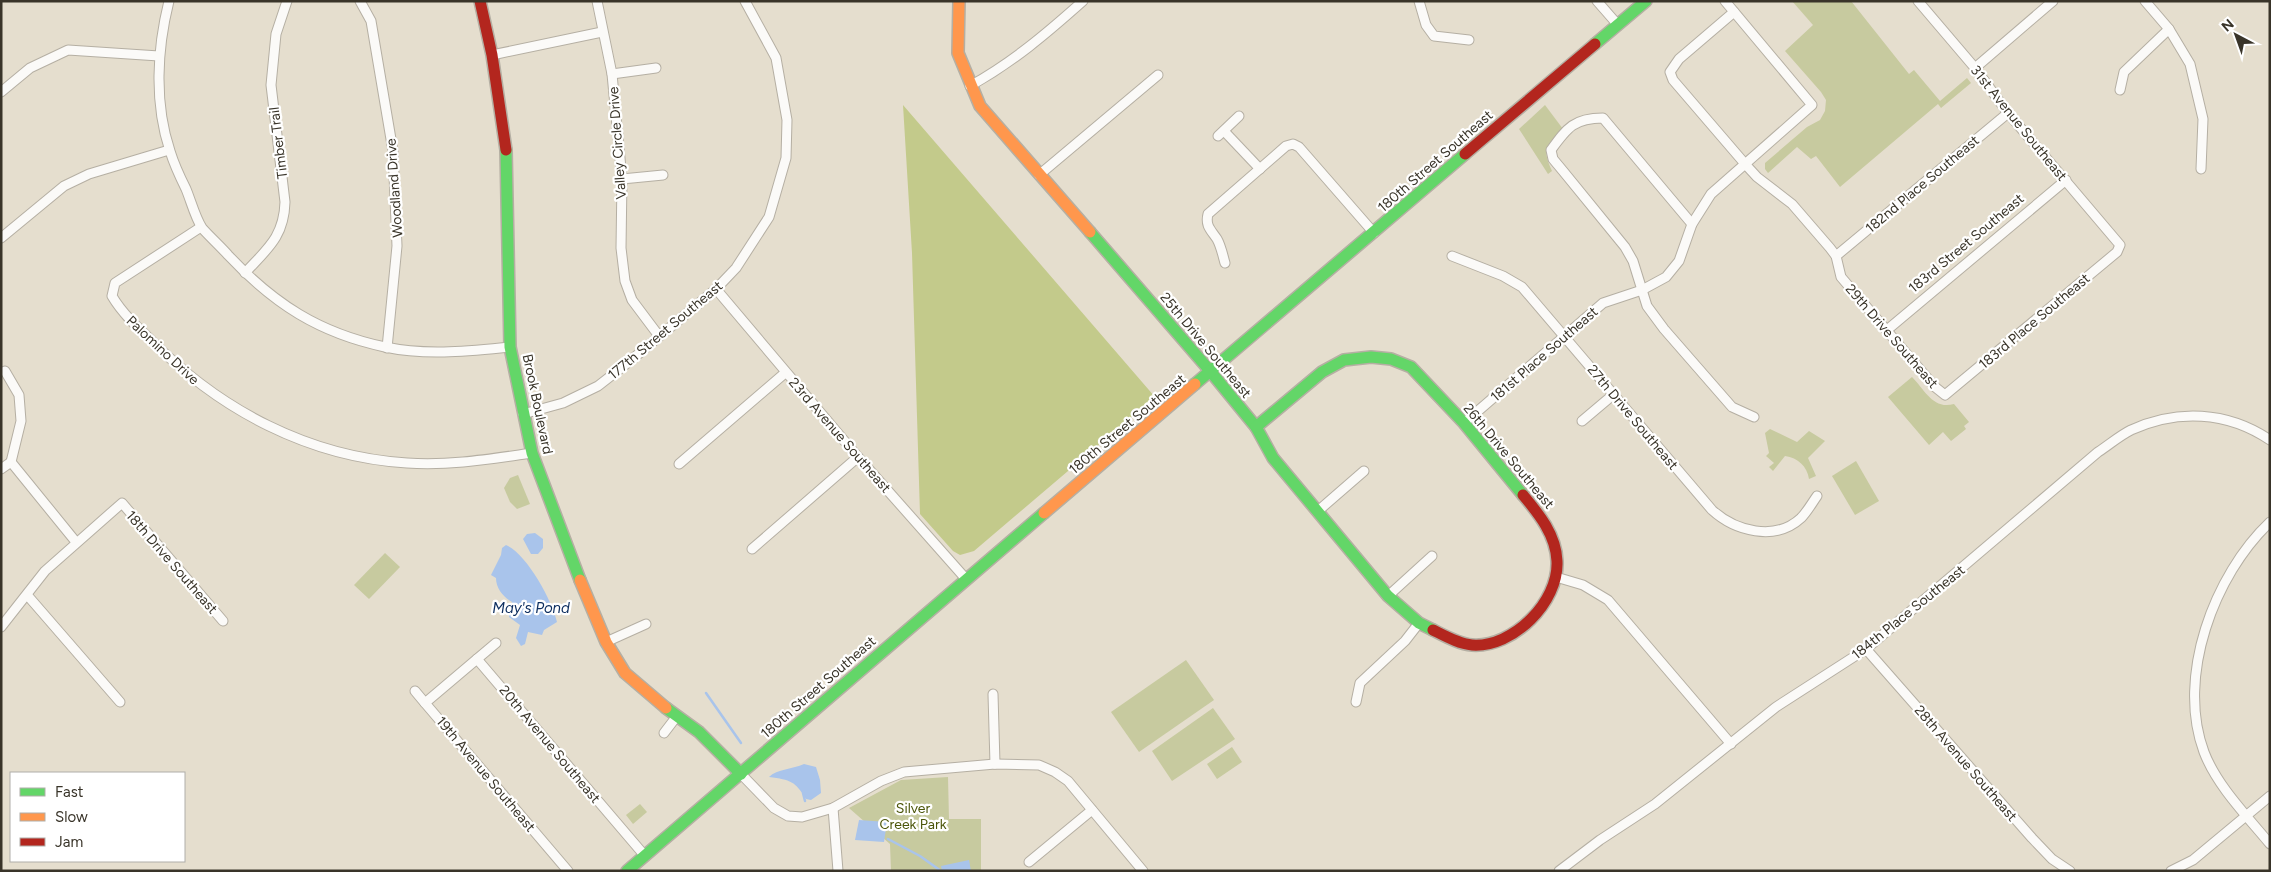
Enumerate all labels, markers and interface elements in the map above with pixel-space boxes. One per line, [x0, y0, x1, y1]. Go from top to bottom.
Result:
north arrow [2211, 10, 2261, 60]
text: N [2218, 16, 2237, 36]
street label: 31st Avenue Southeast [1967, 62, 2070, 185]
street label: Valley Circle Drive [605, 86, 630, 200]
street label: Timber Trail [266, 106, 291, 180]
street label: 180th Street Southeast [1374, 107, 1496, 216]
street label: 182nd Place Southeast [1862, 132, 1983, 237]
street label: Woodland Drive [383, 137, 406, 238]
street label: 183rd Street Southeast [1905, 190, 2027, 297]
street label: 183rd Place Southeast [1975, 270, 2093, 373]
street label: 177th Street Southeast [605, 278, 726, 383]
street label: 29th Drive Southeast [1842, 281, 1941, 392]
street label: 25th Drive Southeast [1157, 289, 1255, 402]
street label: 181st Place Southeast [1487, 303, 1601, 406]
street label: Palomino Drive [123, 312, 203, 389]
street label: Brook Boulevard [519, 352, 556, 456]
street label: 27th Drive Southeast [1584, 361, 1682, 473]
street label: 180th Street Southeast [1066, 371, 1189, 478]
street label: 23rd Avenue Southeast [785, 374, 894, 496]
street label: 26th Drive Southeast [1460, 400, 1558, 512]
street label: 18th Drive Southeast [122, 507, 221, 617]
street label: 184th Place Southeast [1848, 561, 1968, 663]
water label: May's Pond [492, 599, 570, 617]
street label: 180th Street Southeast [757, 633, 879, 742]
street label: 20th Avenue Southeast [495, 682, 604, 807]
street label: 28th Avenue Southeast [1911, 702, 2021, 825]
street label: 19th Avenue Southeast [432, 713, 539, 835]
legend [10, 772, 185, 862]
text: Fast [55, 783, 84, 801]
park label: Silver Creek Park [880, 800, 947, 833]
text: Slow [55, 808, 88, 826]
text: Jam [55, 833, 83, 851]

